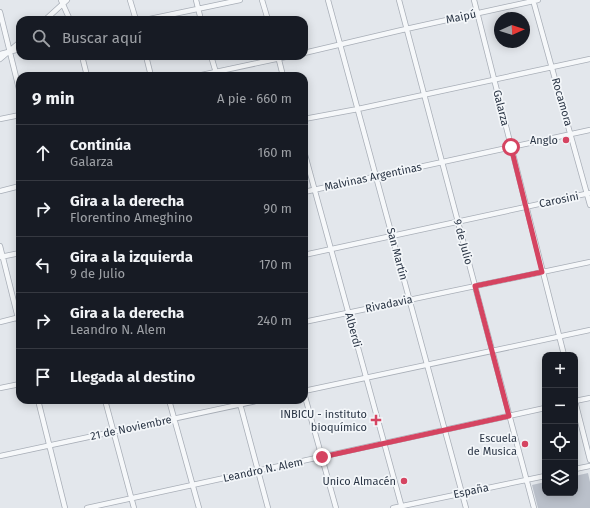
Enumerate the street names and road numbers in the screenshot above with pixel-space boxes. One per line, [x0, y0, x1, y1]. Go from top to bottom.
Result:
street label: Maipú [445, 7, 477, 27]
street label: Rocamora [549, 76, 575, 128]
street label: Galarza [490, 89, 512, 127]
street label: Malvinas Argentinas [323, 160, 423, 194]
street label: Carosini [538, 189, 580, 211]
street label: 9 de Julio [451, 218, 475, 266]
street label: San Martín [384, 226, 410, 282]
street label: Rivadavia [364, 293, 414, 315]
street label: Alberdi [342, 311, 364, 349]
street label: 21 de Noviembre [89, 413, 173, 443]
street label: Leandro N. Alem [222, 455, 304, 485]
street label: España [452, 481, 490, 501]

